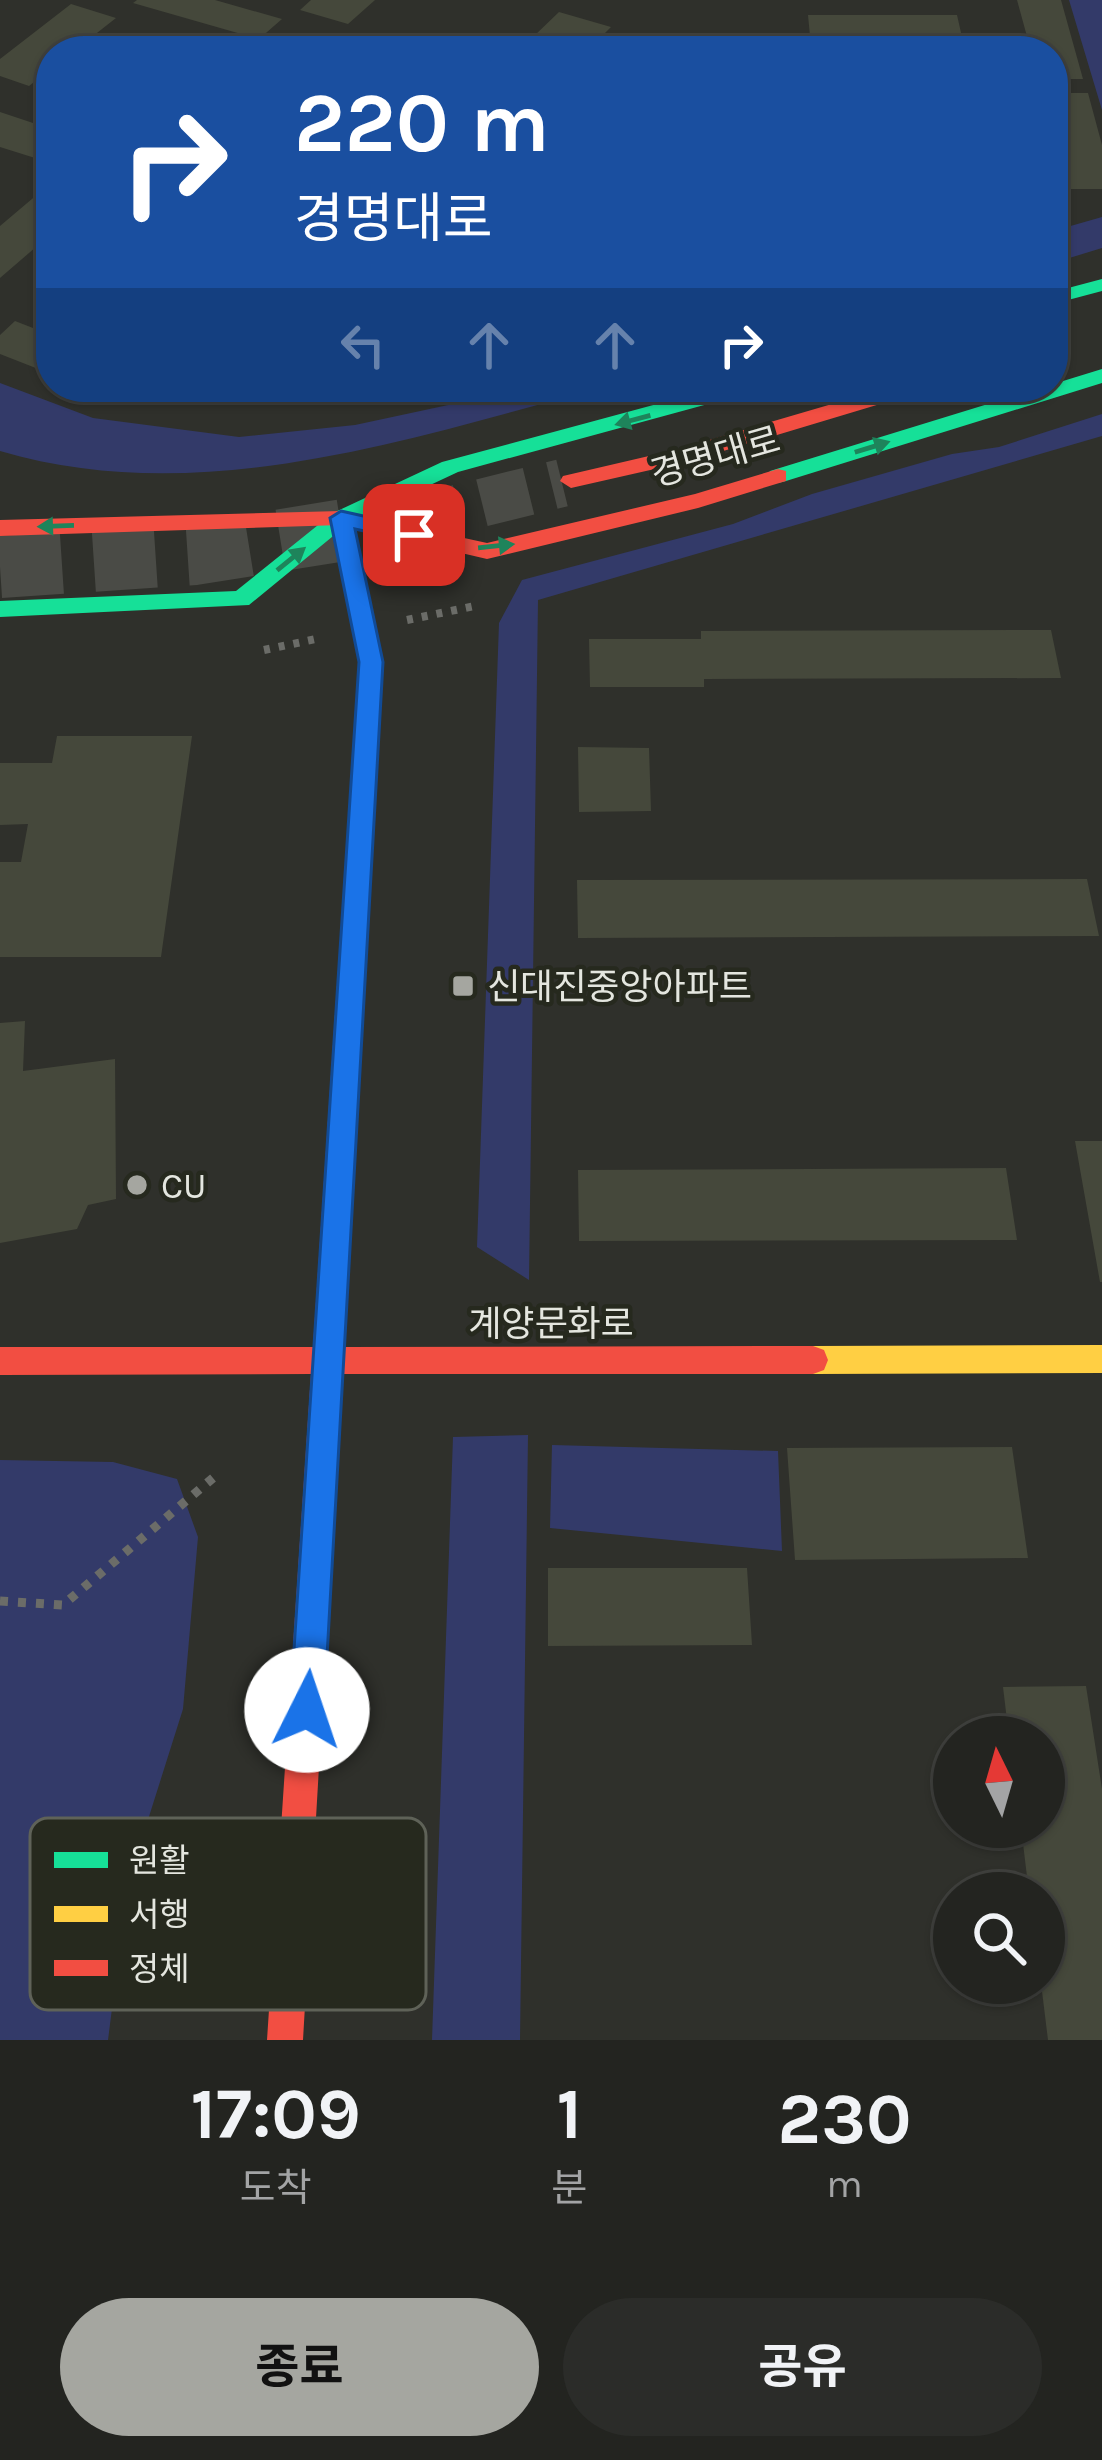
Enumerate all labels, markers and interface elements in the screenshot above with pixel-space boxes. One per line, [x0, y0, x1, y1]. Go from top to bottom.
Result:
text: 220 m [294, 74, 550, 172]
icon: right [96, 84, 252, 240]
text: 경명대로 [294, 187, 493, 251]
icon: left [330, 312, 396, 378]
icon: ahead [456, 312, 522, 378]
icon: ahead [582, 312, 648, 378]
icon: right [708, 312, 774, 378]
one-way arrow [614, 411, 651, 430]
street label: 경명대로 [646, 419, 785, 495]
one-way arrow [854, 437, 891, 455]
pin [363, 484, 465, 586]
icon: arrive [381, 502, 447, 568]
one-way arrow [36, 517, 74, 536]
one-way arrow [478, 537, 516, 556]
one-way arrow [275, 547, 306, 572]
place label: 신대진중앙아파트 [487, 966, 752, 1008]
marker: 신대진중앙아파트 [450, 973, 476, 999]
place label: CU [161, 1165, 207, 1207]
marker: CU [124, 1172, 150, 1198]
street label: 계양문화로 [468, 1303, 634, 1345]
position arrow [244, 1647, 370, 1773]
north arrow [933, 1716, 1065, 1848]
map controls [933, 1716, 1065, 2004]
legend [30, 1818, 426, 2010]
text: 원활 [129, 1842, 190, 1880]
button: search [933, 1872, 1065, 2004]
text: 서행 [129, 1896, 190, 1934]
text: 정체 [129, 1950, 190, 1988]
text: 17:09 [190, 2072, 361, 2156]
text: 1 [556, 2072, 582, 2156]
text: 230 [778, 2077, 912, 2161]
text: m [826, 2161, 863, 2207]
text: 도착 [240, 2165, 312, 2211]
text: 분 [551, 2165, 587, 2211]
button: 종료 [60, 2298, 539, 2436]
button: 공유 [563, 2298, 1042, 2436]

